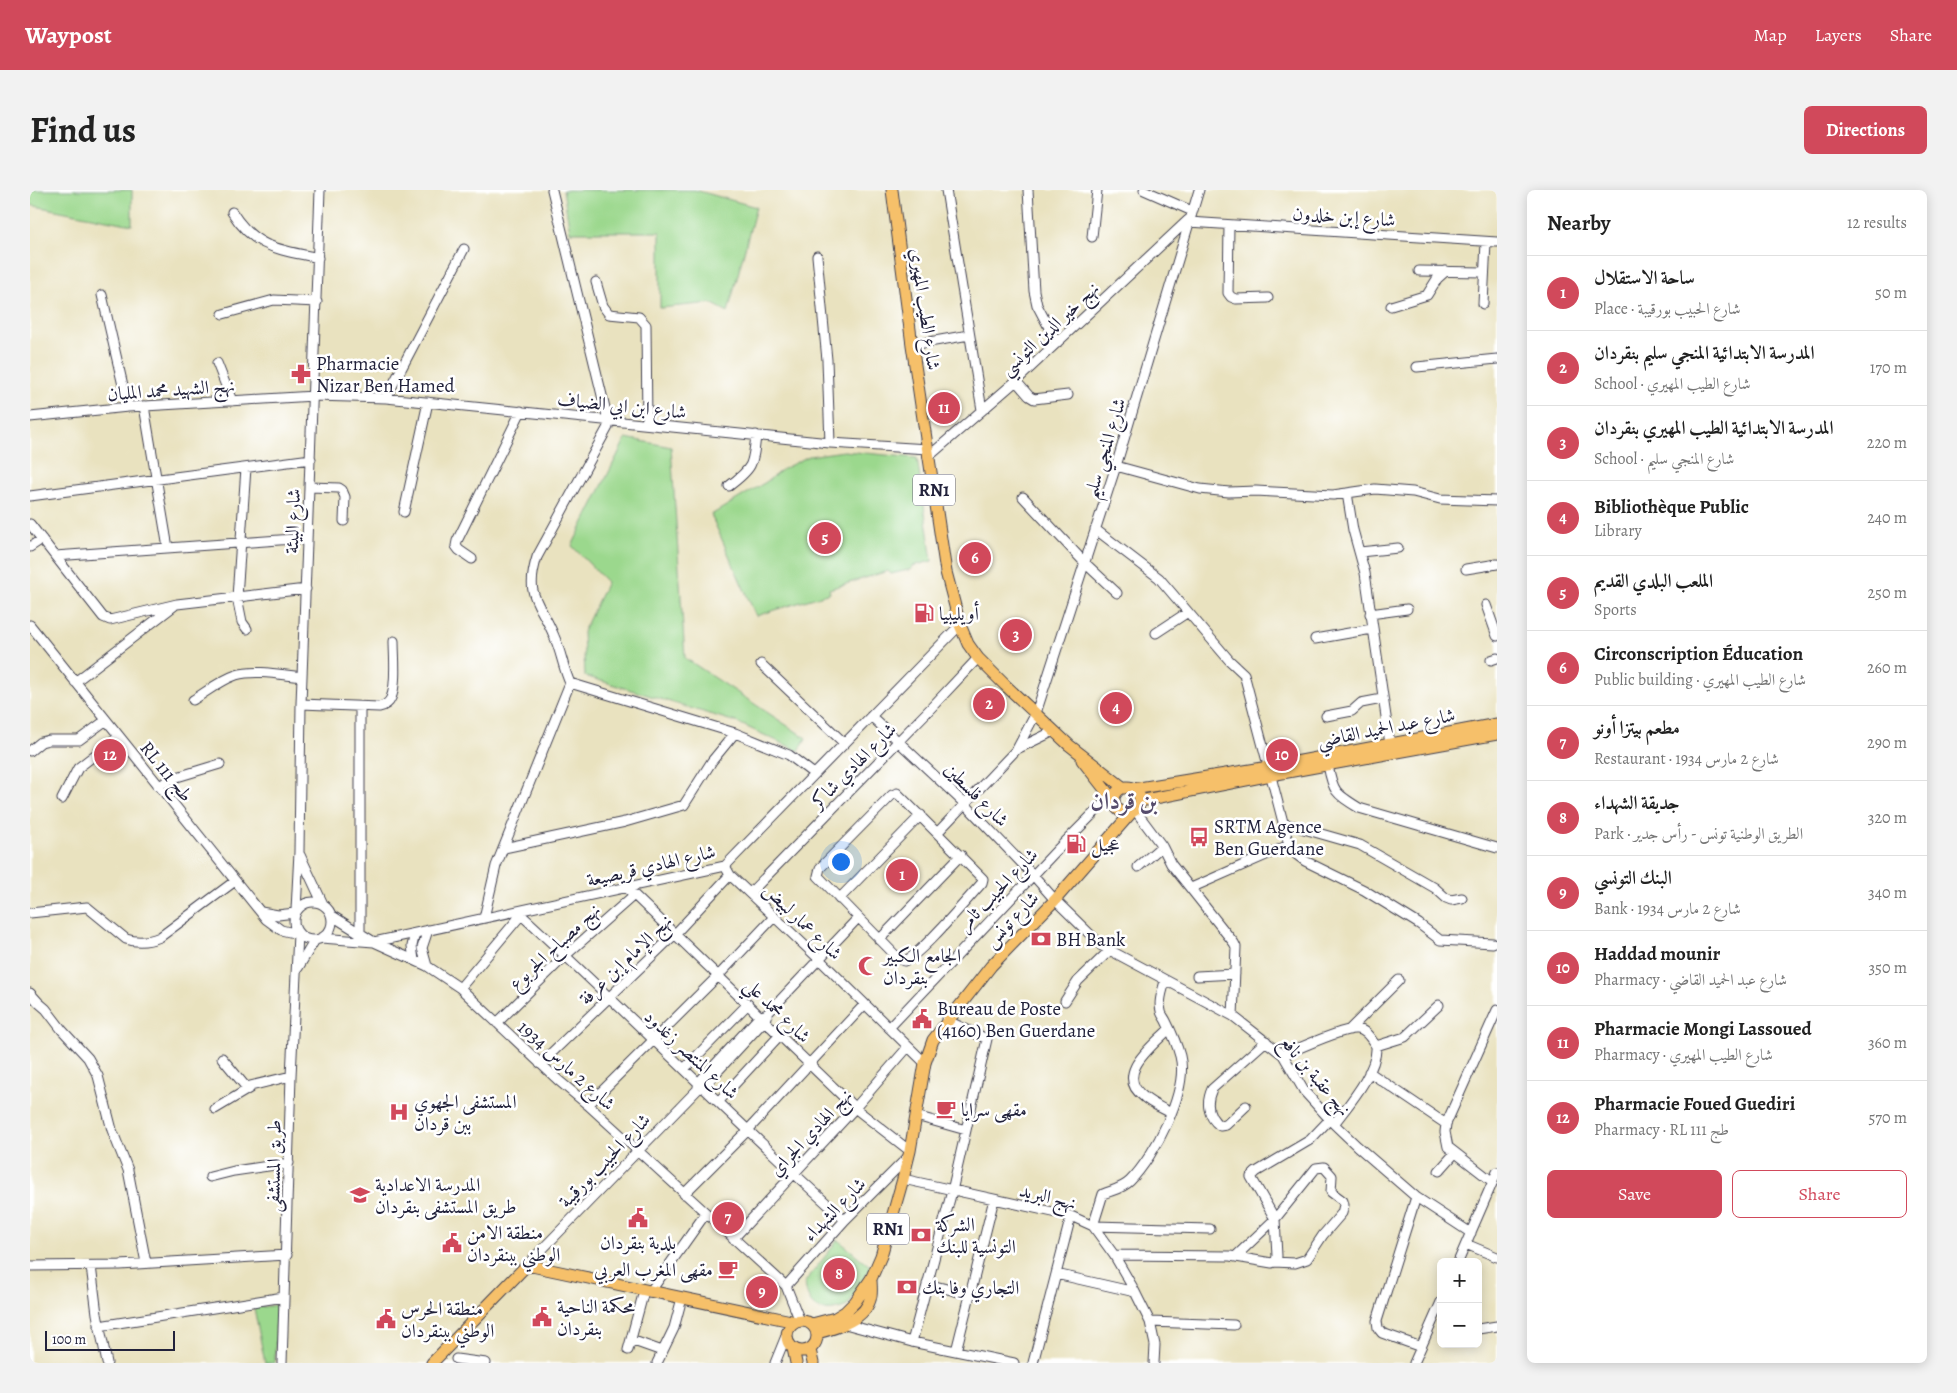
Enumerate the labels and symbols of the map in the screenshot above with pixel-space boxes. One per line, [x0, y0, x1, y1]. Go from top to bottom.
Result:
street label: شارع إبن خلدون [1291, 200, 1396, 236]
street label: شارع الطيب المهيري [902, 246, 946, 372]
street label: نهج خير الدين التونسي [994, 276, 1108, 385]
place label: Pharmacie Nizar Ben Hamed [316, 351, 455, 399]
pharmacy icon: Pharmacie Nizar Ben Hamed [290, 363, 312, 385]
street label: نهج الشهيد محمد المليان [106, 373, 236, 411]
street label: شارع ابن ابي الضياف [556, 386, 688, 428]
pin: 11 [928, 389, 960, 427]
street label: شارع المنجي سليم [1077, 395, 1138, 504]
road number: RN1 [913, 474, 955, 506]
street label: شارع البيئة [279, 488, 309, 554]
pin: 5 [809, 519, 841, 557]
pin: 6 [959, 539, 991, 577]
place label: أويليبيا [939, 601, 980, 627]
fuel station icon: أويليبيا [913, 602, 935, 624]
pin: 3 [1000, 616, 1032, 654]
pin: 2 [973, 685, 1005, 723]
pin: 4 [1100, 689, 1132, 727]
street label: شارع عبد الحميد القاضي [1315, 702, 1458, 758]
street label: شارع الهادي شاكر [803, 717, 904, 817]
pin: 12 [94, 736, 126, 774]
street label: RL طج 111 [131, 736, 199, 810]
pin: 10 [1266, 736, 1298, 774]
street label: شارع فلسطين [937, 757, 1014, 834]
district label: بن قردان [1090, 785, 1158, 817]
place label: SRTM Agence Ben Guerdane [1214, 814, 1324, 862]
bus stop icon: SRTM Agence Ben Guerdane [1188, 826, 1210, 848]
place label: عجيل [1091, 832, 1120, 858]
fuel station icon: عجيل [1065, 833, 1087, 855]
street label: شارع الهادي قريصيعة [584, 839, 719, 895]
street label: شارع الحبيب ثامر [951, 842, 1045, 938]
your location [828, 849, 854, 875]
pin: 1 [886, 856, 918, 894]
street label: شارع عمار لبيض [756, 877, 848, 968]
street label: شارع تونس [978, 886, 1047, 955]
street label: نهج مصباح الجربوع [503, 897, 609, 999]
street label: نهج الإمام إبن عرفة [573, 908, 681, 1014]
place label: BH Bank [1056, 927, 1126, 953]
bank icon: BH Bank [1030, 928, 1052, 950]
place label: الجامع الكبير بنقردان [881, 943, 961, 991]
mosque icon: الجامع الكبير بنقردان [857, 955, 879, 977]
street label: شارع محمد علي [735, 972, 816, 1053]
place label: Bureau de Poste (4160) Ben Guerdane [937, 996, 1095, 1044]
street label: شارع المنتصر زغدود [637, 1004, 744, 1107]
public building icon: Bureau de Poste (4160) Ben Guerdane [911, 1008, 933, 1030]
street label: شارع 2 مارس 1934 [511, 1015, 621, 1118]
street label: نهج عقبة بن نافع [1270, 1029, 1357, 1124]
street label: نهج الهادي الجراي [763, 1083, 861, 1185]
place label: المستشفى الجهوي ببن قردان [414, 1089, 517, 1137]
place label: مقهى سرايا [961, 1097, 1027, 1123]
cafe icon: مقهى سرايا [935, 1098, 957, 1120]
hospital icon: المستشفى الجهوي ببن قردان [388, 1101, 410, 1123]
street label: شارع الحبيب بورقيبة [553, 1108, 658, 1215]
street label: طريق المستشفى [260, 1119, 288, 1213]
place label: المدرسة الاعدادية طريق المستشفى بنقردان [375, 1172, 517, 1220]
street label: شارع الشهداء [797, 1172, 873, 1249]
street label: نهج البريد [1016, 1177, 1079, 1220]
school or university icon: المدرسة الاعدادية طريق المستشفى بنقردان [349, 1184, 371, 1206]
pin: 7 [712, 1199, 744, 1237]
public building icon: بلدية بنقردان [627, 1207, 649, 1229]
place label: الشركة التونسية للبنك [935, 1212, 1016, 1260]
road number: RN1 [867, 1214, 909, 1244]
place label: منطقة الامن الوطني ببنقردان [467, 1220, 560, 1273]
bank icon: الشركة التونسية للبنك [910, 1224, 932, 1246]
place label: بلدية بنقردان [600, 1230, 676, 1256]
public building icon: منطقة الامن الوطني ببنقردان [441, 1232, 463, 1254]
pin: 8 [823, 1255, 855, 1293]
place label: مقهى المغرب العربي [594, 1257, 713, 1285]
cafe icon: مقهى المغرب العربي [717, 1258, 739, 1280]
pin: 9 [746, 1273, 778, 1311]
place label: التجاري وفا بنك [922, 1275, 1019, 1303]
bank icon: التجاري وفا بنك [896, 1276, 918, 1298]
place label: محكمة الناحية بنقردان [557, 1294, 636, 1342]
place label: منطقة الحرس الوطني ببنقردان [401, 1296, 494, 1349]
public building icon: محكمة الناحية بنقردان [531, 1306, 553, 1328]
public building icon: منطقة الحرس الوطني ببنقردان [375, 1308, 397, 1330]
scale bar [45, 1328, 175, 1351]

